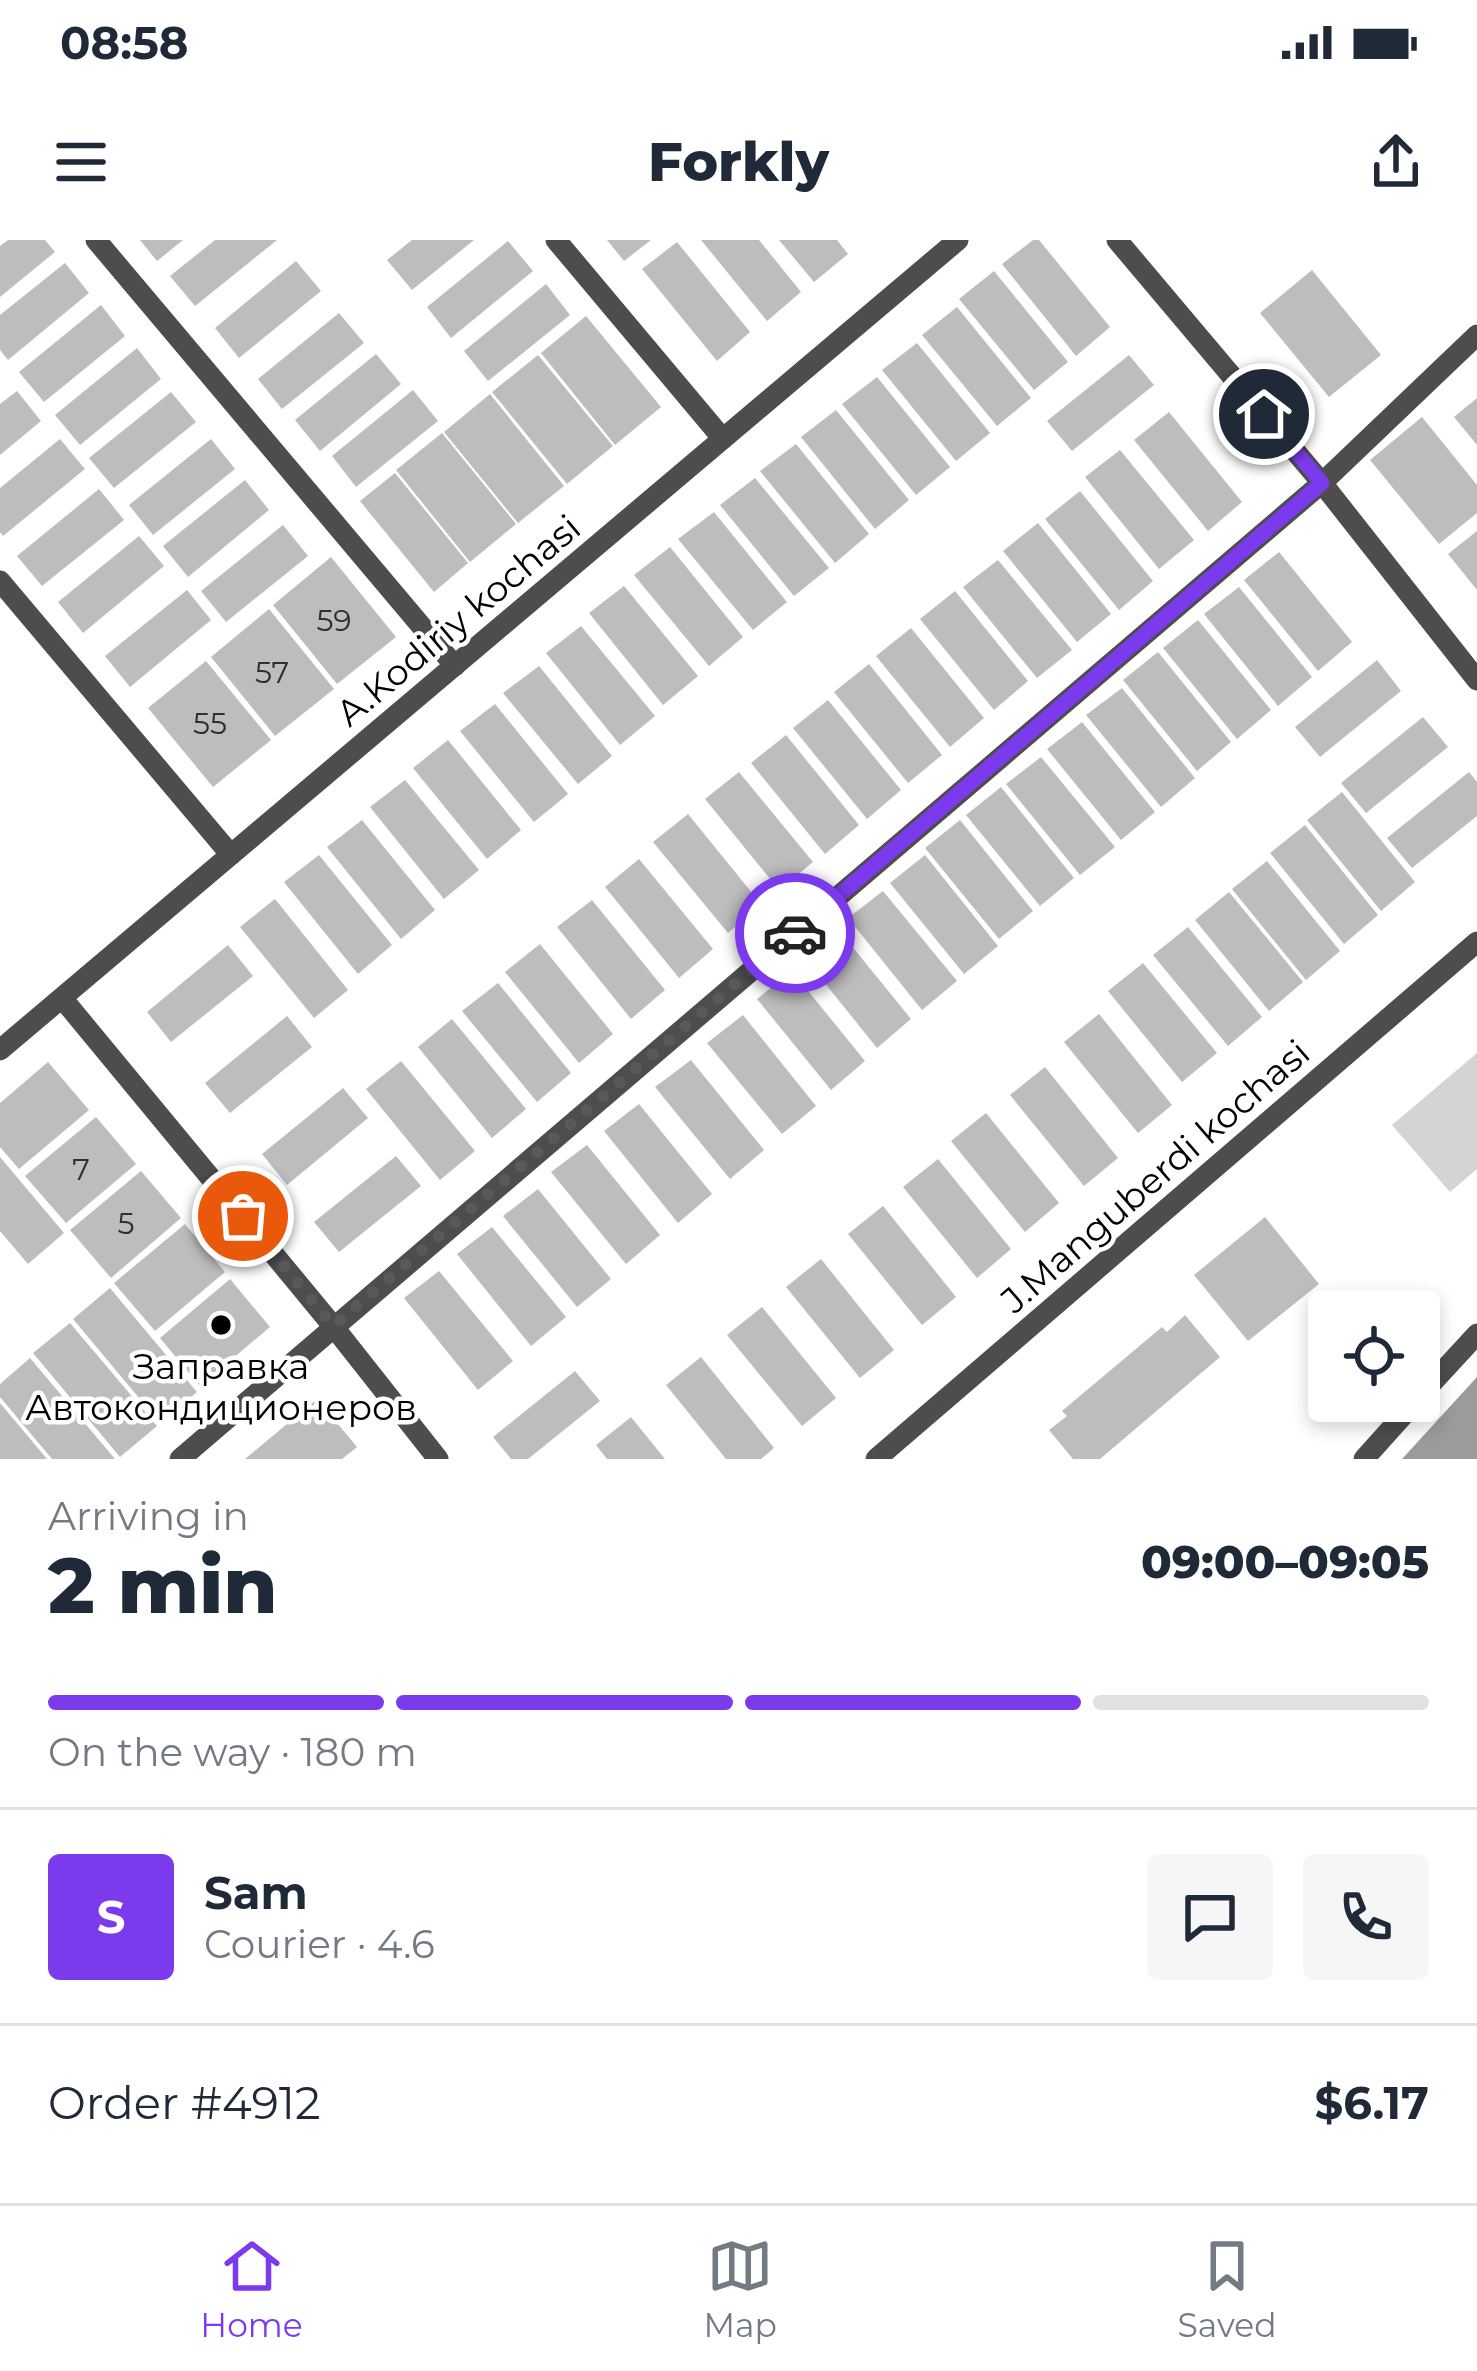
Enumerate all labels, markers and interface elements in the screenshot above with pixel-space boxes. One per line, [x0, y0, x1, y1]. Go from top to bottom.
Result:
text: 08:58 [60, 15, 189, 70]
icon: menu [48, 129, 114, 195]
text: Forkly [648, 129, 829, 195]
icon: share [1363, 129, 1429, 195]
pin [1213, 363, 1315, 465]
icon: home [1231, 381, 1297, 447]
street label: A.Kodiriy kochasi [327, 505, 589, 735]
house number: 59 [316, 602, 352, 639]
house number: 57 [255, 654, 289, 691]
house number: 55 [193, 705, 227, 742]
courier [735, 873, 855, 993]
icon: car [762, 900, 828, 966]
street label: J.Manguberdi kochasi [991, 1030, 1318, 1322]
house number: 7 [72, 1151, 90, 1188]
pin [192, 1165, 294, 1267]
icon: bag [210, 1183, 276, 1249]
house number: 5 [118, 1205, 134, 1242]
map controls [1308, 1290, 1440, 1422]
button: locate [1308, 1290, 1440, 1422]
marker: Заправка Автокондиционеров [208, 1312, 234, 1338]
place label: Заправка Автокондиционеров [25, 1344, 417, 1429]
text: Arriving in [48, 1492, 249, 1540]
text: 09:00–09:05 [1141, 1534, 1429, 1589]
text: 2 min [48, 1537, 278, 1633]
text: On the way · 180 m [48, 1728, 417, 1776]
button: chat [1147, 1854, 1273, 1980]
button: phone [1303, 1854, 1429, 1980]
text: Sam [204, 1865, 308, 1920]
text: S [97, 1889, 125, 1944]
text: Courier · 4.6 [204, 1920, 435, 1968]
text: Order #4912 [48, 2075, 321, 2130]
text: $6.17 [1315, 2075, 1429, 2130]
tab: Home [200, 2233, 303, 2345]
tab: Map [703, 2233, 777, 2345]
tab: Saved [1178, 2233, 1277, 2345]

